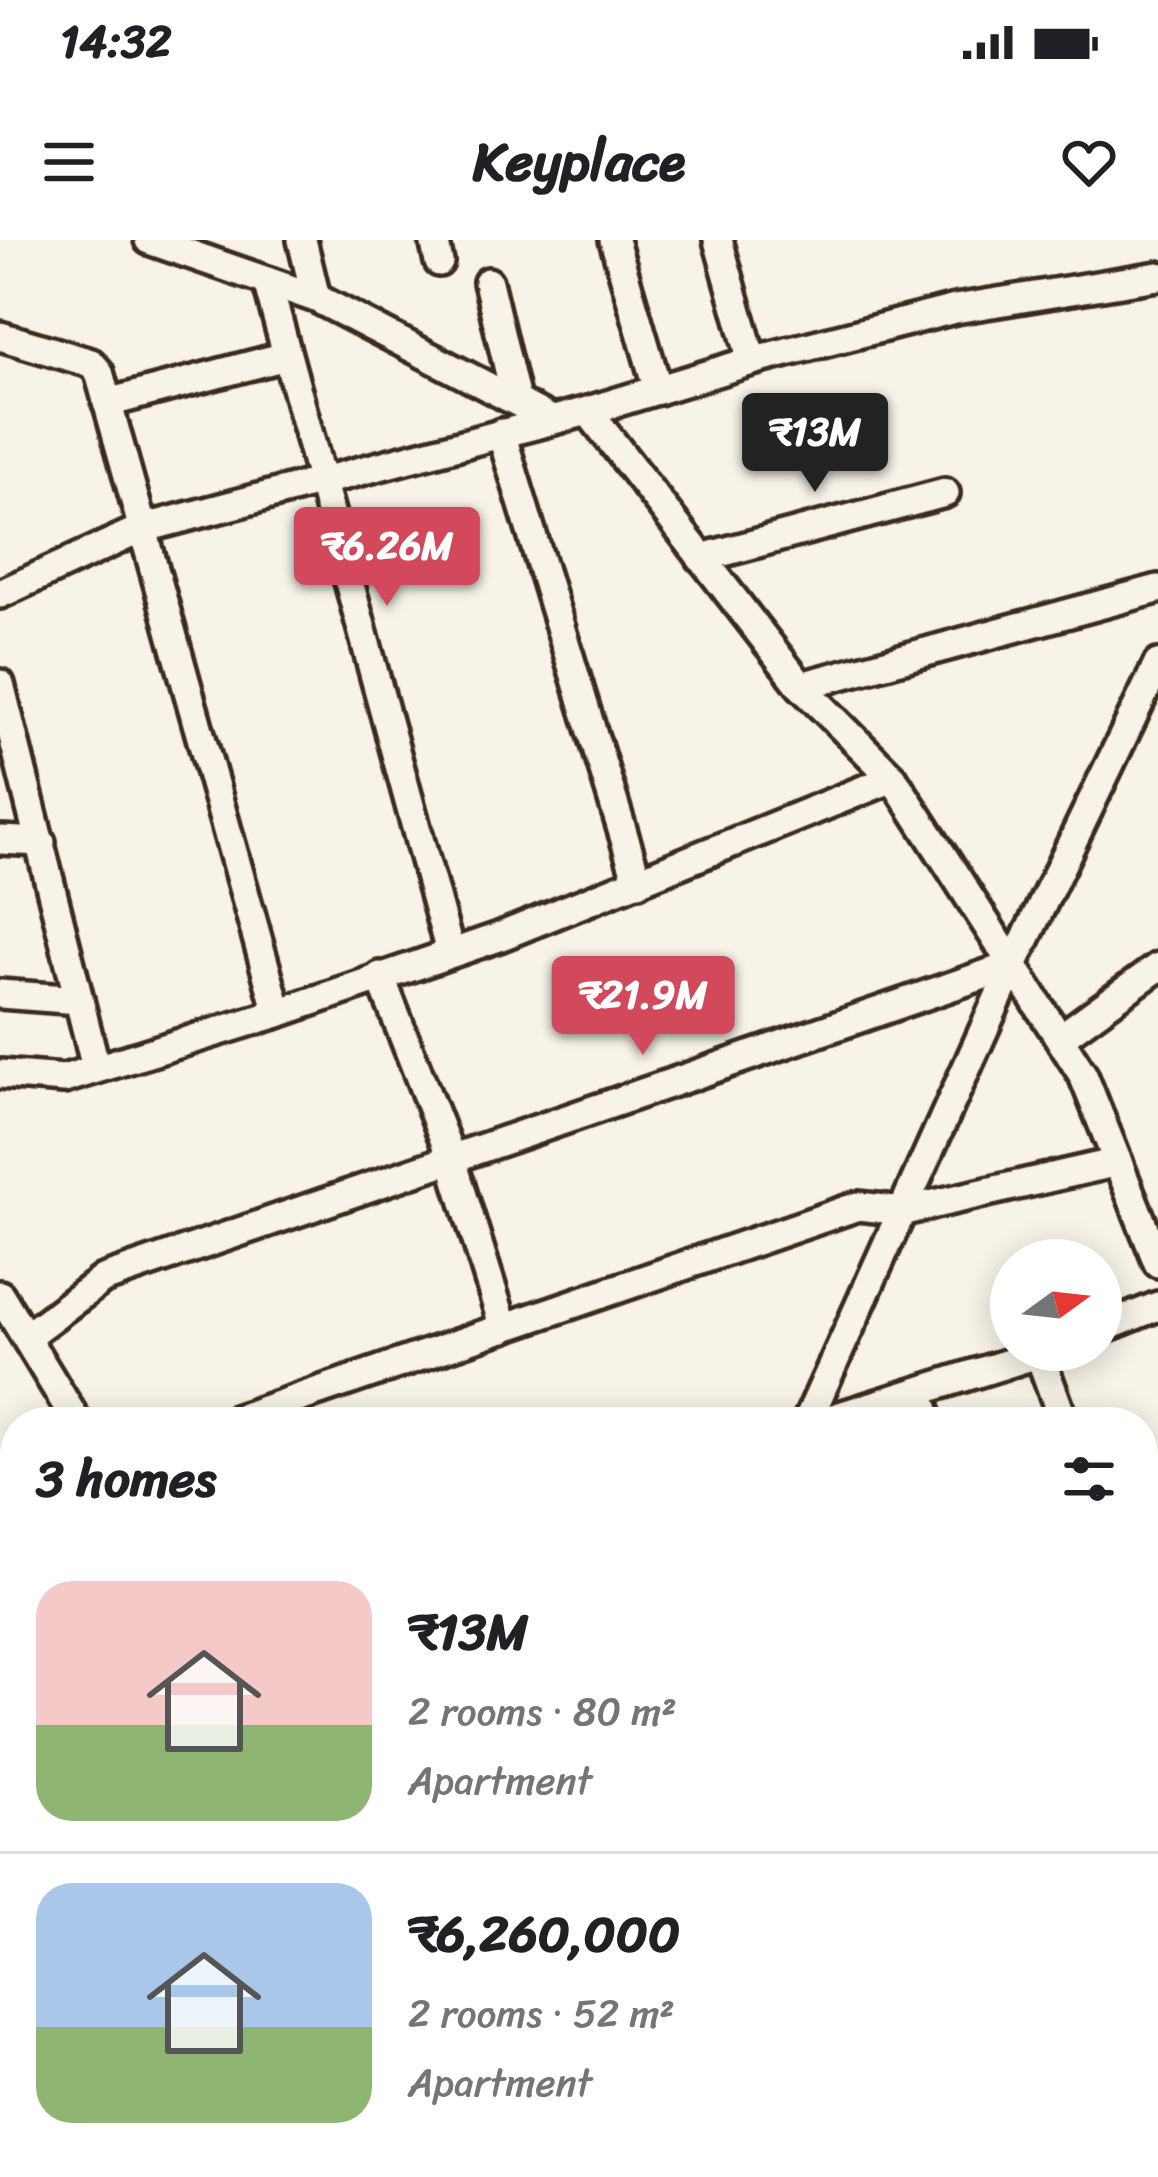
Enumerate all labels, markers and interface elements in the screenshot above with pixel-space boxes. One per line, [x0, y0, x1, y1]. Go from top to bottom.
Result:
text: 14:32 [60, 2, 172, 82]
text: Keyplace [473, 114, 685, 210]
icon: menu [36, 129, 102, 195]
icon: heart [1056, 129, 1122, 195]
pin: ₹13M [744, 393, 886, 495]
text: ₹13M [769, 397, 861, 466]
pin: ₹6.26M [289, 507, 485, 609]
text: ₹6.26M [321, 511, 453, 580]
pin: ₹21.9M [545, 956, 741, 1058]
text: ₹21.9M [579, 960, 707, 1029]
north arrow [990, 1239, 1122, 1371]
map controls [990, 1239, 1122, 1371]
text: 3 homes [36, 1434, 216, 1524]
icon: filters [1056, 1446, 1122, 1512]
text: ₹13M [408, 1587, 528, 1677]
icon: home [132, 1629, 276, 1773]
text: 2 rooms · 80 m² [408, 1677, 677, 1746]
text: Apartment [408, 1746, 592, 1815]
text: ₹6,260,000 [408, 1889, 680, 1979]
icon: home [132, 1931, 276, 2075]
text: 2 rooms · 52 m² [408, 1979, 675, 2048]
text: Apartment [408, 2048, 592, 2117]

